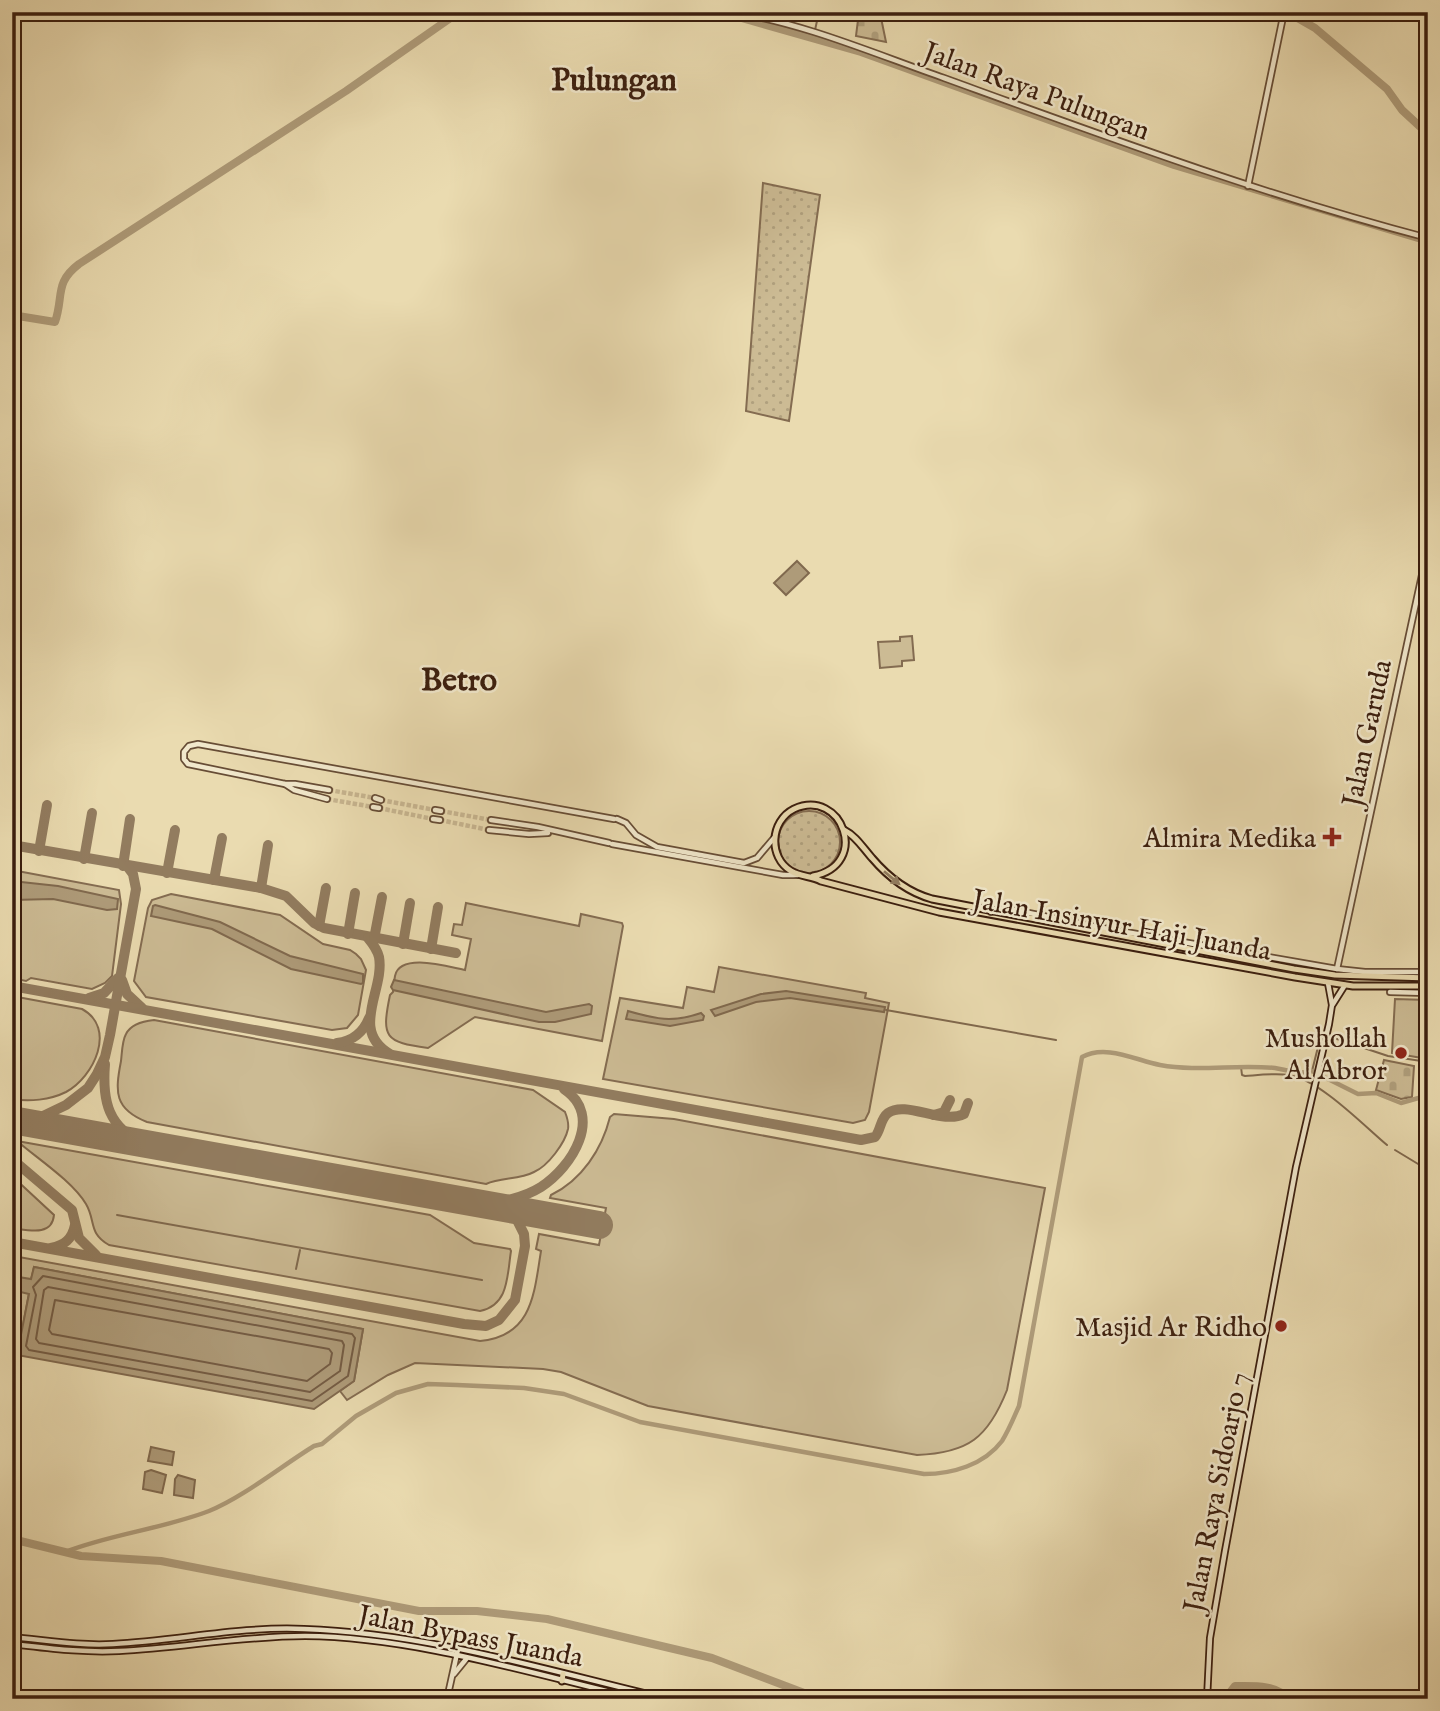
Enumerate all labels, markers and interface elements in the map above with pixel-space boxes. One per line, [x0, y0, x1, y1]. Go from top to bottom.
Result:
street label: Jalan Raya Pulungan [915, 34, 1154, 150]
district label: Pulungan [551, 61, 677, 102]
street label: Jalan Garuda [1335, 656, 1401, 813]
district label: Betro [421, 661, 497, 702]
place label: Almira Medika [1142, 822, 1317, 857]
marker: Almira Medika [1322, 827, 1342, 847]
one-way arrow [883, 870, 901, 886]
street label: Jalan Insinyur Haji Juanda [966, 882, 1275, 970]
place label: Mushollah Al Abror [1265, 1022, 1387, 1089]
marker: Mushollah Al Abror [1393, 1045, 1409, 1061]
place label: Masjid Ar Ridho [1075, 1311, 1267, 1346]
marker: Masjid Ar Ridho [1273, 1318, 1289, 1334]
street label: Jalan Raya Sidoarjo 7 [1176, 1370, 1258, 1618]
street label: Jalan Bypass Juanda [352, 1598, 587, 1677]

